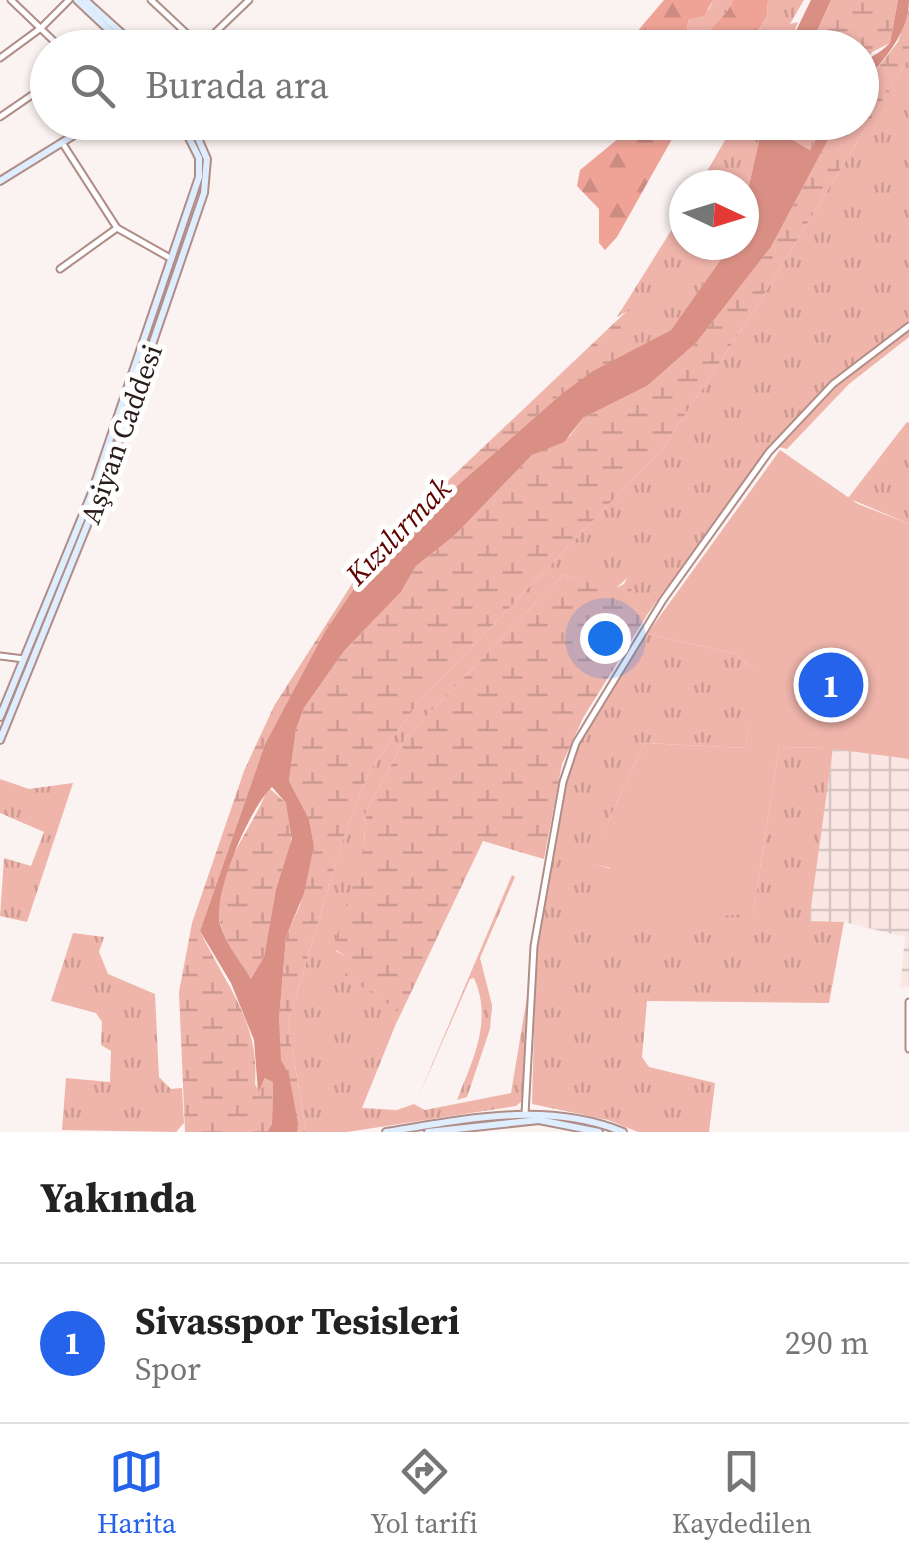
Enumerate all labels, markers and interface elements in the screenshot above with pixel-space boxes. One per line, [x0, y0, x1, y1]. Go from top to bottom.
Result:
search box [30, 30, 879, 140]
icon: search [65, 58, 120, 113]
text: Burada ara [145, 59, 329, 111]
north arrow [669, 170, 759, 260]
street label: Aşiyan Caddesi [71, 339, 171, 529]
water label: Kızılırmak [336, 467, 460, 595]
your location [580, 613, 631, 664]
pin: 1 [798, 648, 864, 722]
text: Yakında [40, 1168, 196, 1226]
text: Sivasspor Tesisleri [135, 1295, 460, 1347]
text: 1 [64, 1321, 81, 1365]
text: 290 m [785, 1321, 869, 1365]
text: Spor [135, 1347, 201, 1391]
tab: Harita [97, 1444, 176, 1542]
tab: Yol tarifi [370, 1444, 478, 1542]
tab: Kaydedilen [672, 1444, 812, 1542]

